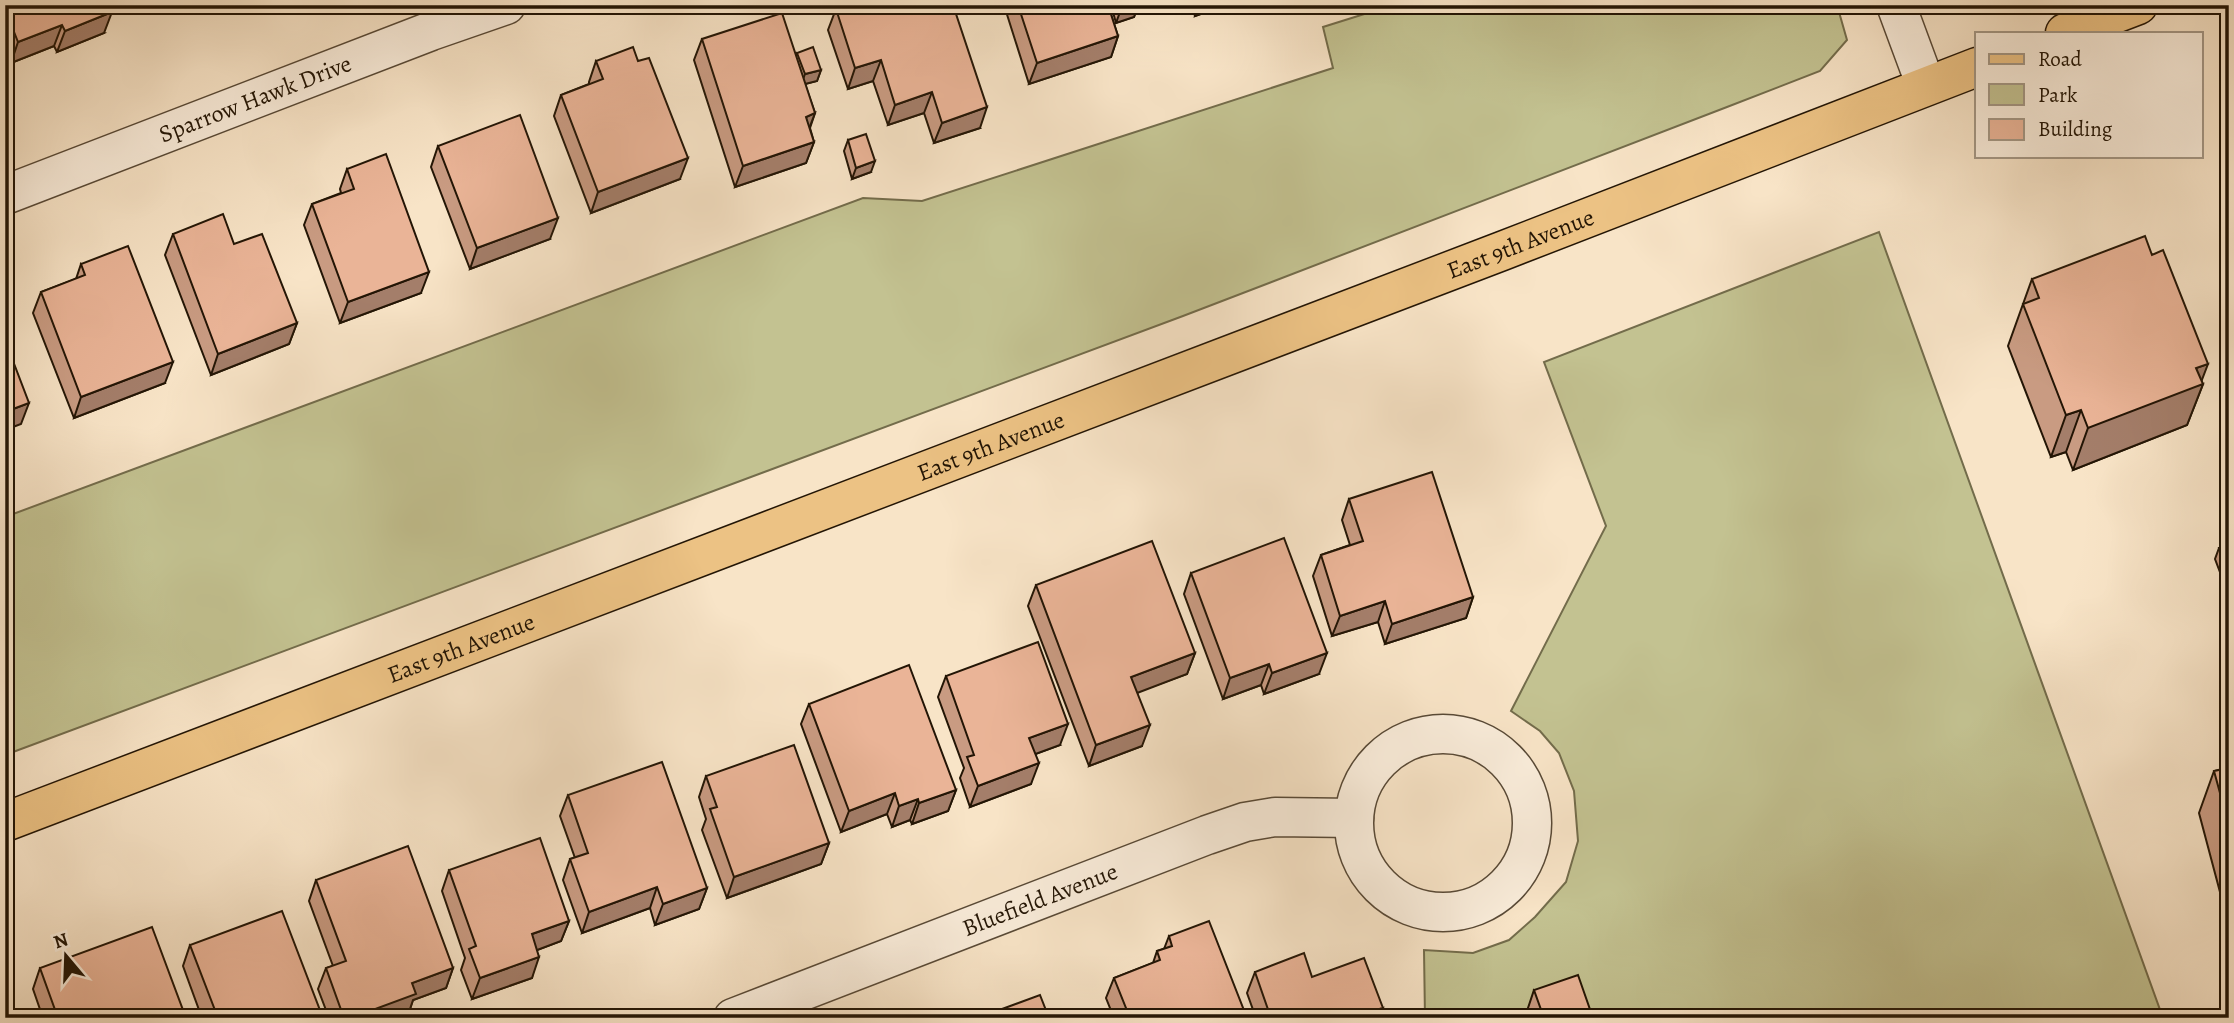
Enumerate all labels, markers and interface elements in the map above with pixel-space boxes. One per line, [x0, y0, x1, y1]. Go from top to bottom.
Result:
legend [1975, 32, 2202, 158]
text: Road [2038, 45, 2082, 73]
street label: Sparrow Hawk Drive [154, 47, 356, 150]
text: Park [2038, 81, 2078, 109]
text: Building [2038, 115, 2113, 143]
street label: East 9th Avenue [1442, 201, 1599, 287]
street label: East 9th Avenue [913, 403, 1069, 489]
street label: East 9th Avenue [383, 605, 539, 691]
street label: Bluefield Avenue [958, 855, 1122, 944]
north arrow [32, 922, 102, 992]
text: N [50, 926, 72, 955]

